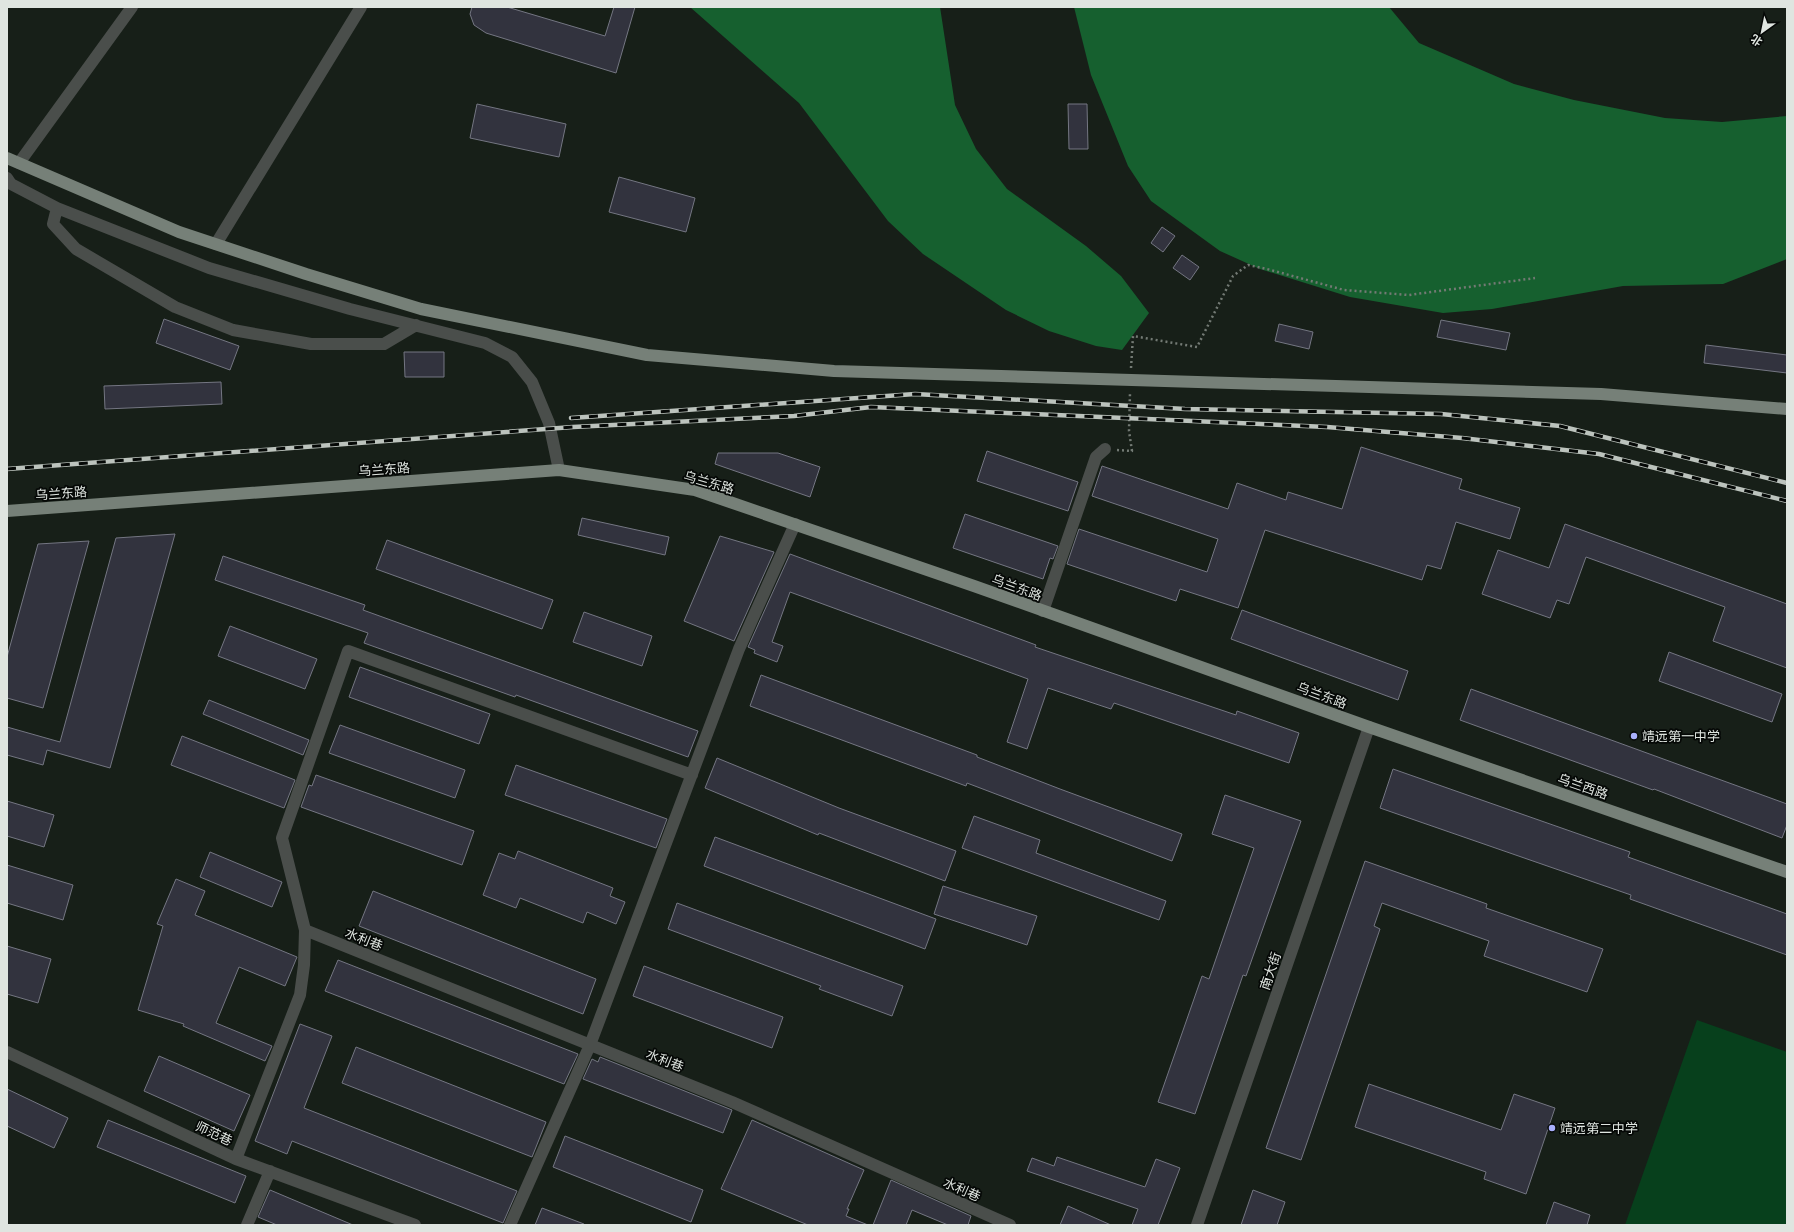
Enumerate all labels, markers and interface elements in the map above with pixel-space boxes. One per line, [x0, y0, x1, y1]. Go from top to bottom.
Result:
north arrow [1742, 12, 1782, 52]
text: 北 [1748, 32, 1765, 49]
street label: 乌兰东路 [357, 458, 411, 480]
street label: 乌兰东路 [682, 466, 736, 498]
street label: 乌兰东路 [34, 482, 88, 504]
street label: 乌兰东路 [989, 570, 1045, 604]
street label: 乌兰东路 [1294, 678, 1350, 712]
place label: 靖远第一中学 [1642, 727, 1720, 745]
marker: 靖远第一中学 [1629, 731, 1639, 741]
street label: 乌兰西路 [1555, 769, 1611, 803]
street label: 水利巷 [343, 923, 385, 955]
street label: 南大街 [1255, 950, 1285, 992]
street label: 水利巷 [644, 1044, 686, 1076]
street label: 师范巷 [193, 1117, 235, 1149]
place label: 靖远第二中学 [1560, 1119, 1638, 1137]
marker: 靖远第二中学 [1547, 1123, 1557, 1133]
street label: 水利巷 [941, 1173, 983, 1205]

